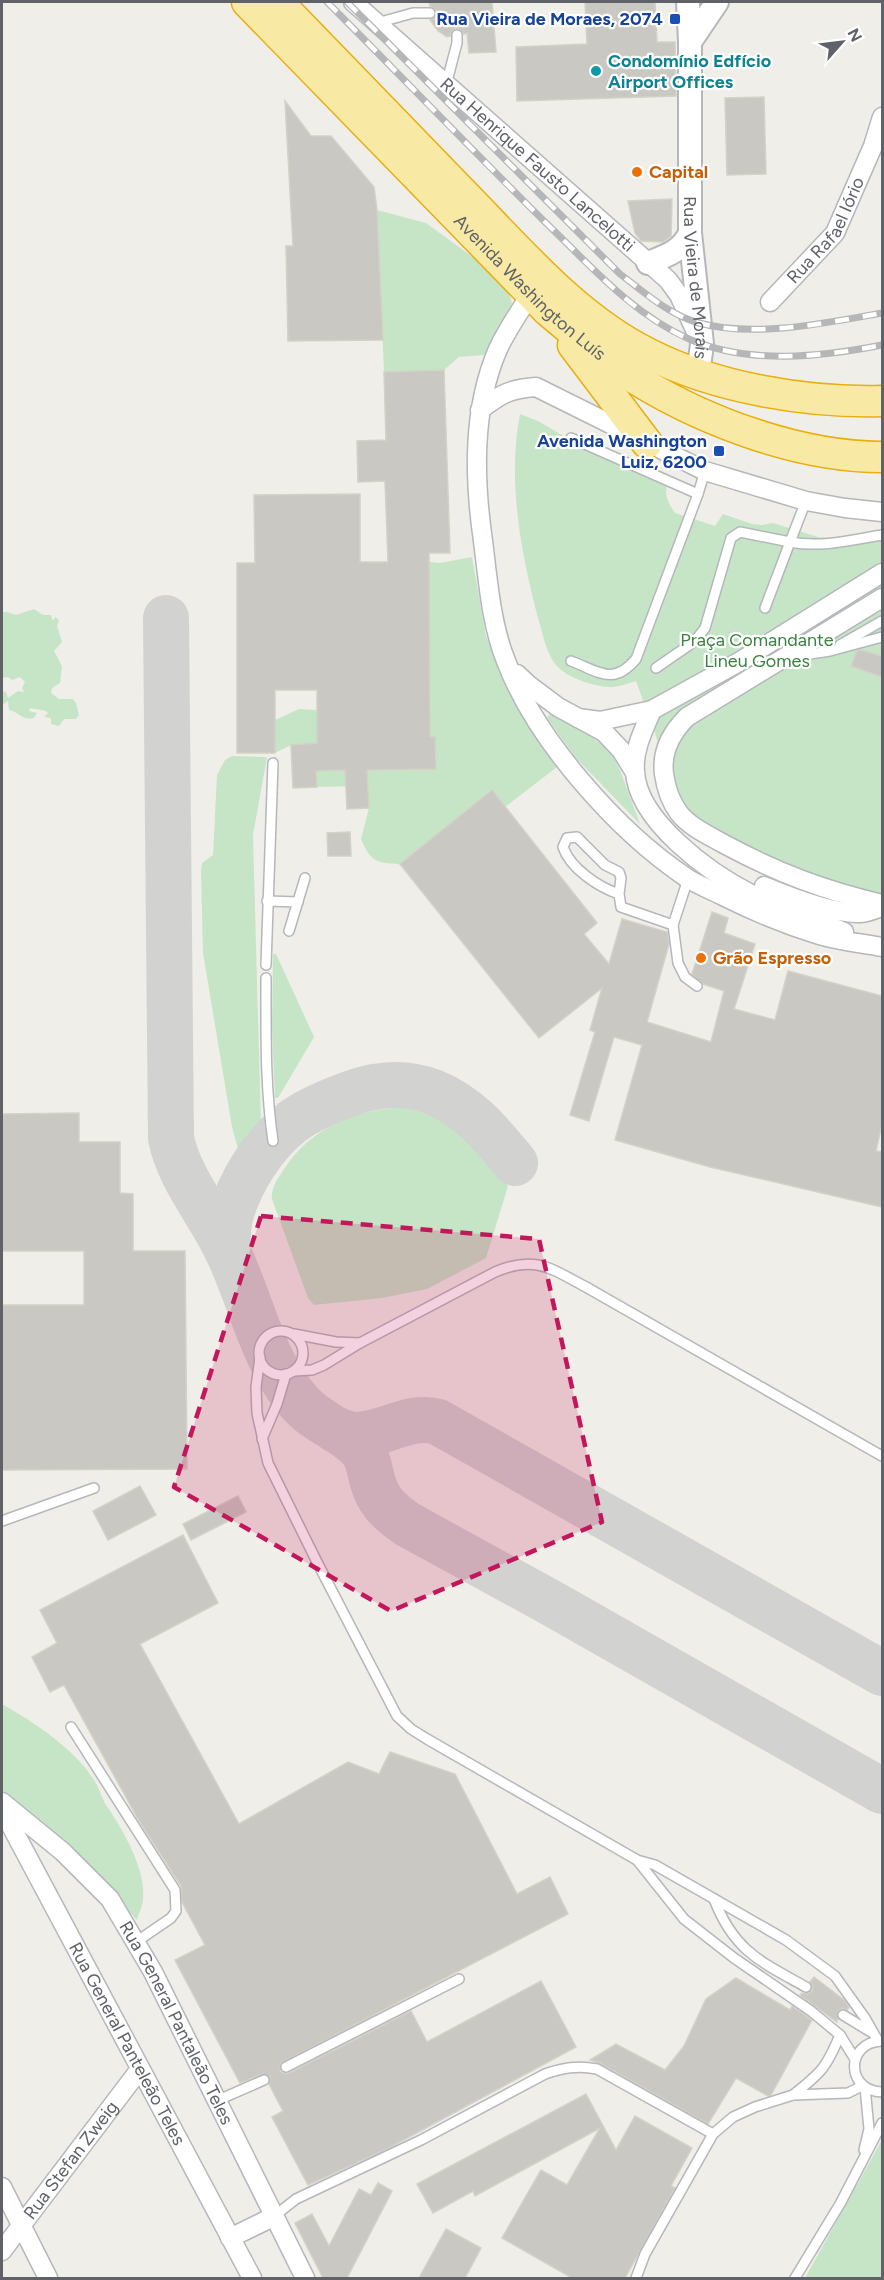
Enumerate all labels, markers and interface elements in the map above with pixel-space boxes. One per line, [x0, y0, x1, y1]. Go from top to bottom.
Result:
place label: Rua Vieira de Moraes, 2074 [436, 8, 663, 30]
marker: Rua Vieira de Moraes, 2074 [668, 12, 682, 26]
north arrow [812, 12, 872, 72]
text: N [844, 25, 866, 45]
place label: Condomínio Edfício Airport Offices [608, 50, 771, 93]
marker: Condomínio Edfício Airport Offices [589, 64, 603, 78]
street label: Rua Henrique Fausto Lancelotti [435, 73, 639, 257]
place label: Capital [649, 161, 708, 183]
marker: Capital [630, 165, 644, 179]
street label: Rua Rafael Iório [782, 174, 869, 288]
street label: Rua Vieira de Morais [679, 196, 713, 360]
street label: Avenida Washington Luís [449, 210, 610, 365]
place label: Avenida Washington Luiz, 6200 [537, 430, 707, 473]
marker: Avenida Washington Luiz, 6200 [712, 444, 726, 458]
park label: Praça Comandante Lineu Gomes [680, 629, 834, 672]
place label: Grão Espresso [713, 947, 831, 969]
marker: Grão Espresso [694, 951, 708, 965]
street label: Rua General Pantaleão Teles [115, 1917, 238, 2128]
street label: Rua General Panteleão Teles [64, 1938, 190, 2149]
street label: Rua Stefan Zweig [19, 2097, 123, 2224]

